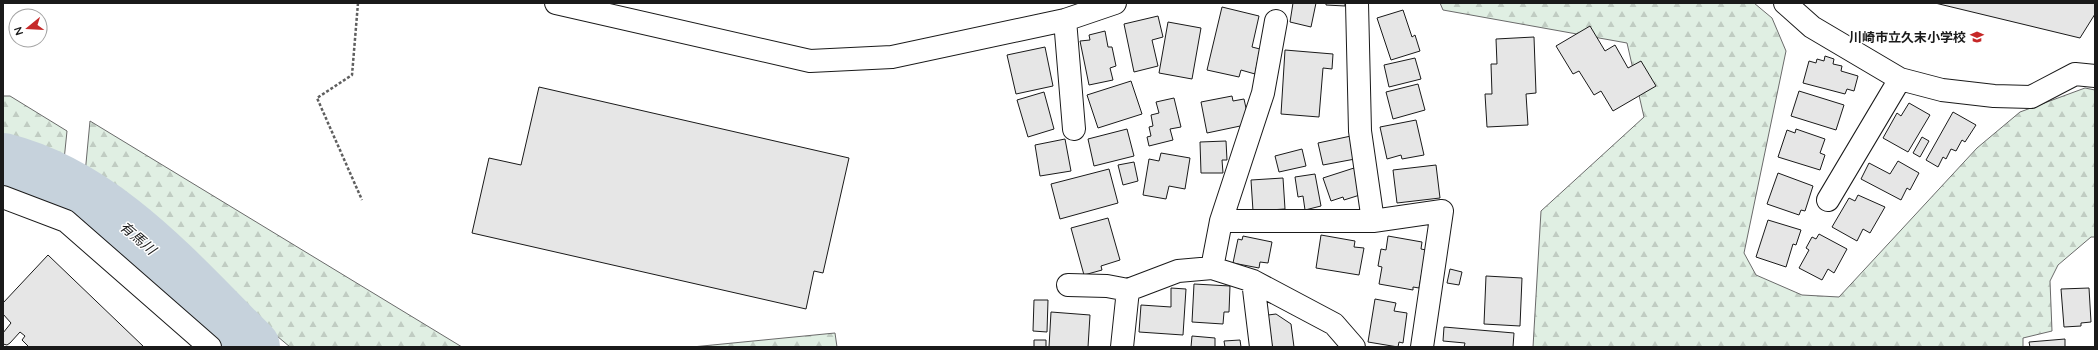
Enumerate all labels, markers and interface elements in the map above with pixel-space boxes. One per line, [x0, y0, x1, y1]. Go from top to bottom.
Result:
north arrow [8, 8, 48, 48]
text: N [11, 25, 26, 37]
place label: 川崎市立久末小学校 [1849, 29, 1966, 45]
school or university icon: 川崎市立久末小学校 [1969, 29, 1985, 45]
water label: 有馬川 [116, 217, 161, 260]

